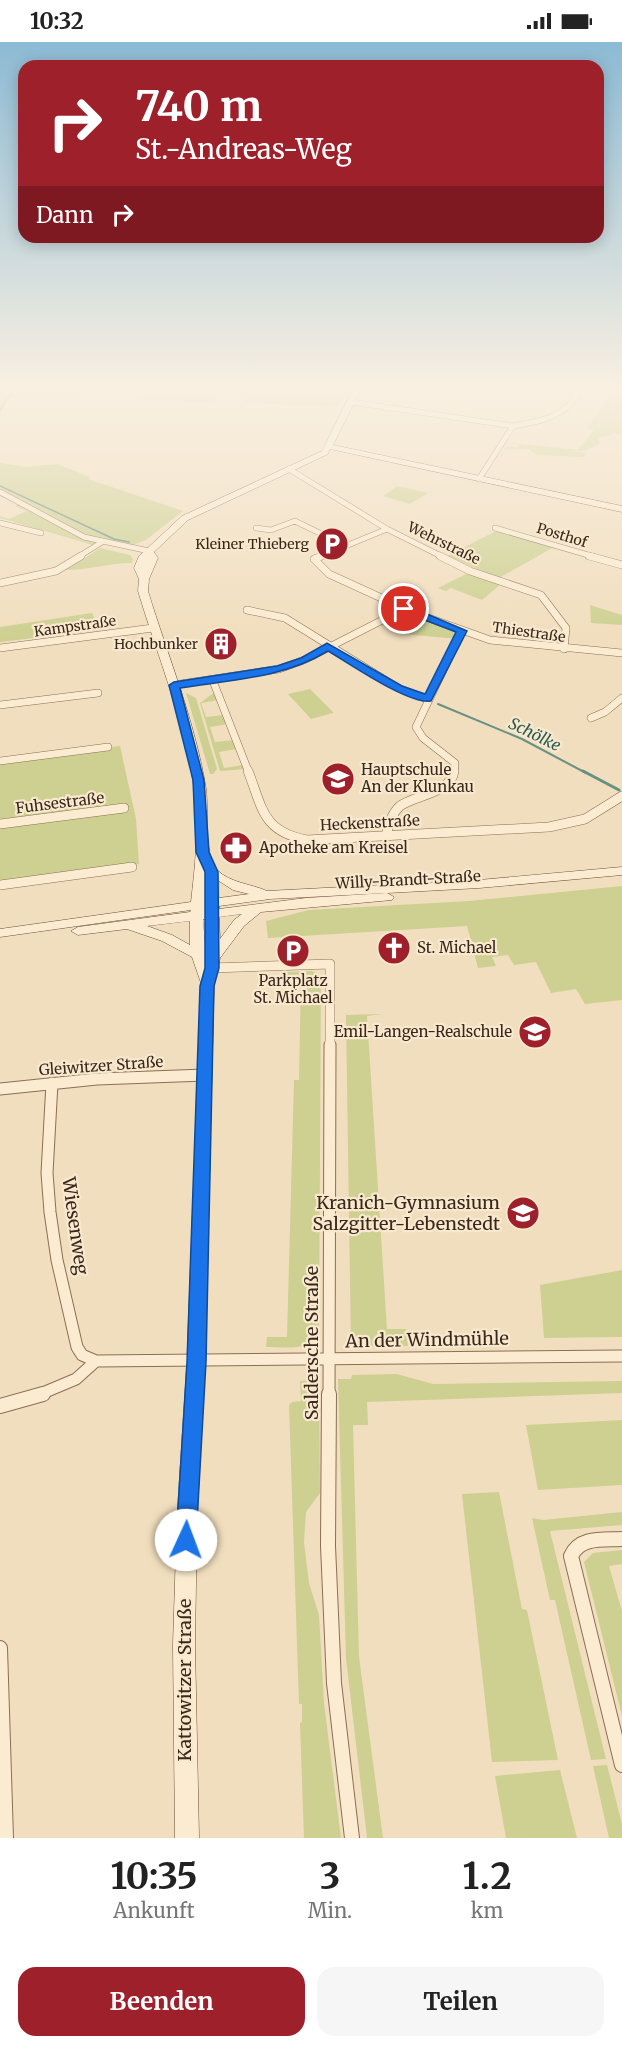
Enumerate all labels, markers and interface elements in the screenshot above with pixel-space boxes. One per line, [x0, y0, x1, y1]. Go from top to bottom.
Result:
text: 10:32 [30, 7, 84, 35]
text: 740 m [135, 80, 262, 132]
icon: right [36, 84, 114, 162]
text: St.-Andreas-Weg [135, 132, 352, 166]
icon: right [106, 198, 139, 231]
text: Dann [36, 201, 94, 229]
street label: Wehrstraße [404, 517, 483, 568]
street label: Posthof [535, 519, 590, 551]
parking icon: Kleiner Thieberg [314, 526, 350, 562]
place label: Kleiner Thieberg [195, 535, 310, 553]
pin [378, 583, 429, 634]
icon: arrive [387, 592, 420, 625]
street label: Kampstraße [33, 611, 117, 641]
street label: Thiestraße [491, 618, 567, 646]
building icon: Hochbunker [203, 626, 239, 662]
place label: Hochbunker [114, 635, 198, 653]
water label: Schölke [506, 713, 564, 755]
place label: Hauptschule An der Klunkau [360, 760, 474, 796]
school or university icon: Hauptschule An der Klunkau [320, 761, 356, 797]
street label: Fuhsestraße [15, 788, 106, 817]
street label: Heckenstraße [320, 810, 421, 835]
pharmacy icon: Apotheke am Kreisel [218, 830, 254, 866]
place label: Apotheke am Kreisel [258, 838, 408, 857]
street label: Willy-Brandt-Straße [334, 866, 481, 893]
church icon: St. Michael [376, 930, 412, 966]
parking icon: Parkplatz St. Michael [275, 933, 311, 969]
place label: St. Michael [417, 938, 497, 957]
place label: Parkplatz St. Michael [253, 971, 333, 1007]
school or university icon: Emil-Langen-Realschule [517, 1014, 553, 1050]
place label: Emil-Langen-Realschule [334, 1022, 512, 1041]
street label: Gleiwitzer Straße [38, 1052, 164, 1079]
street label: Wiesenweg [57, 1175, 94, 1276]
place label: Kranich-Gymnasium Salzgitter-Lebenstedt [312, 1191, 500, 1235]
school or university icon: Kranich-Gymnasium Salzgitter-Lebenstedt [505, 1195, 541, 1231]
street label: Saldersche Straße [300, 1266, 323, 1420]
street label: An der Windmühle [344, 1327, 509, 1352]
position arrow [154, 1508, 218, 1572]
street label: Kattowitzer Straße [173, 1599, 196, 1761]
text: 10:35 [110, 1854, 197, 1899]
text: 3 [320, 1854, 340, 1899]
text: 1.2 [463, 1854, 512, 1899]
text: Ankunft [113, 1898, 195, 1923]
text: Min. [308, 1898, 352, 1923]
text: km [471, 1898, 503, 1923]
button: Beenden [18, 1967, 305, 2036]
button: Teilen [317, 1967, 604, 2036]

